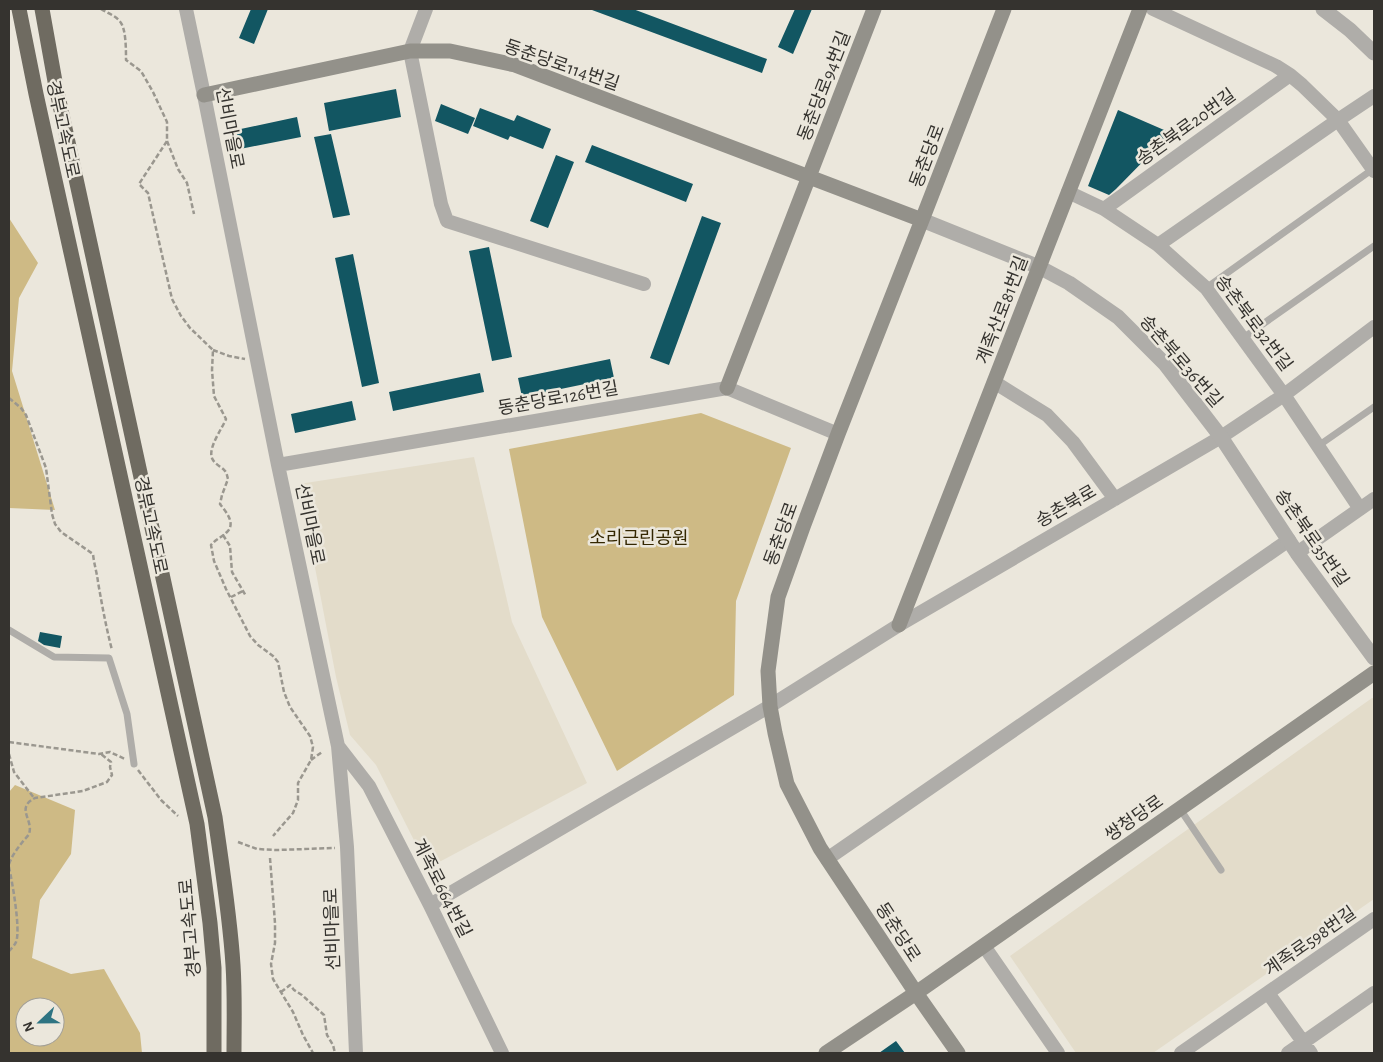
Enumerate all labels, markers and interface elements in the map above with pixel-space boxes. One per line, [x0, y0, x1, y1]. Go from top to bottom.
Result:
street label: 동춘당로94번길 [794, 28, 854, 144]
street label: 동춘당로114번길 [502, 36, 622, 94]
street label: 경부고속도로 [43, 79, 82, 180]
street label: 선비마을로 [212, 85, 248, 171]
street label: 송촌북로20번길 [1133, 85, 1239, 169]
street label: 동춘당로 [906, 121, 948, 191]
street label: 계족산로81번길 [972, 253, 1032, 367]
street label: 송촌북로32번길 [1211, 272, 1296, 375]
street label: 송촌북로36번길 [1136, 312, 1226, 411]
street label: 동춘당로126번길 [496, 378, 620, 418]
street label: 경부고속도로 [131, 475, 170, 576]
street label: 선비마을로 [292, 481, 328, 567]
street label: 송촌북로 [1033, 482, 1100, 531]
street label: 송촌북로35번길 [1271, 486, 1352, 591]
street label: 동춘당로 [760, 499, 802, 569]
park label: 소리근린공원 [589, 528, 689, 548]
street label: 쌍청당로 [1101, 791, 1167, 845]
street label: 계족로664번길 [408, 835, 476, 941]
street label: 경부고속도로 [177, 878, 204, 978]
street label: 선비마을로 [321, 887, 343, 971]
street label: 동춘당로 [872, 899, 924, 965]
street label: 계족로598번길 [1260, 902, 1360, 980]
north arrow [15, 997, 65, 1047]
text: N [21, 1019, 37, 1034]

